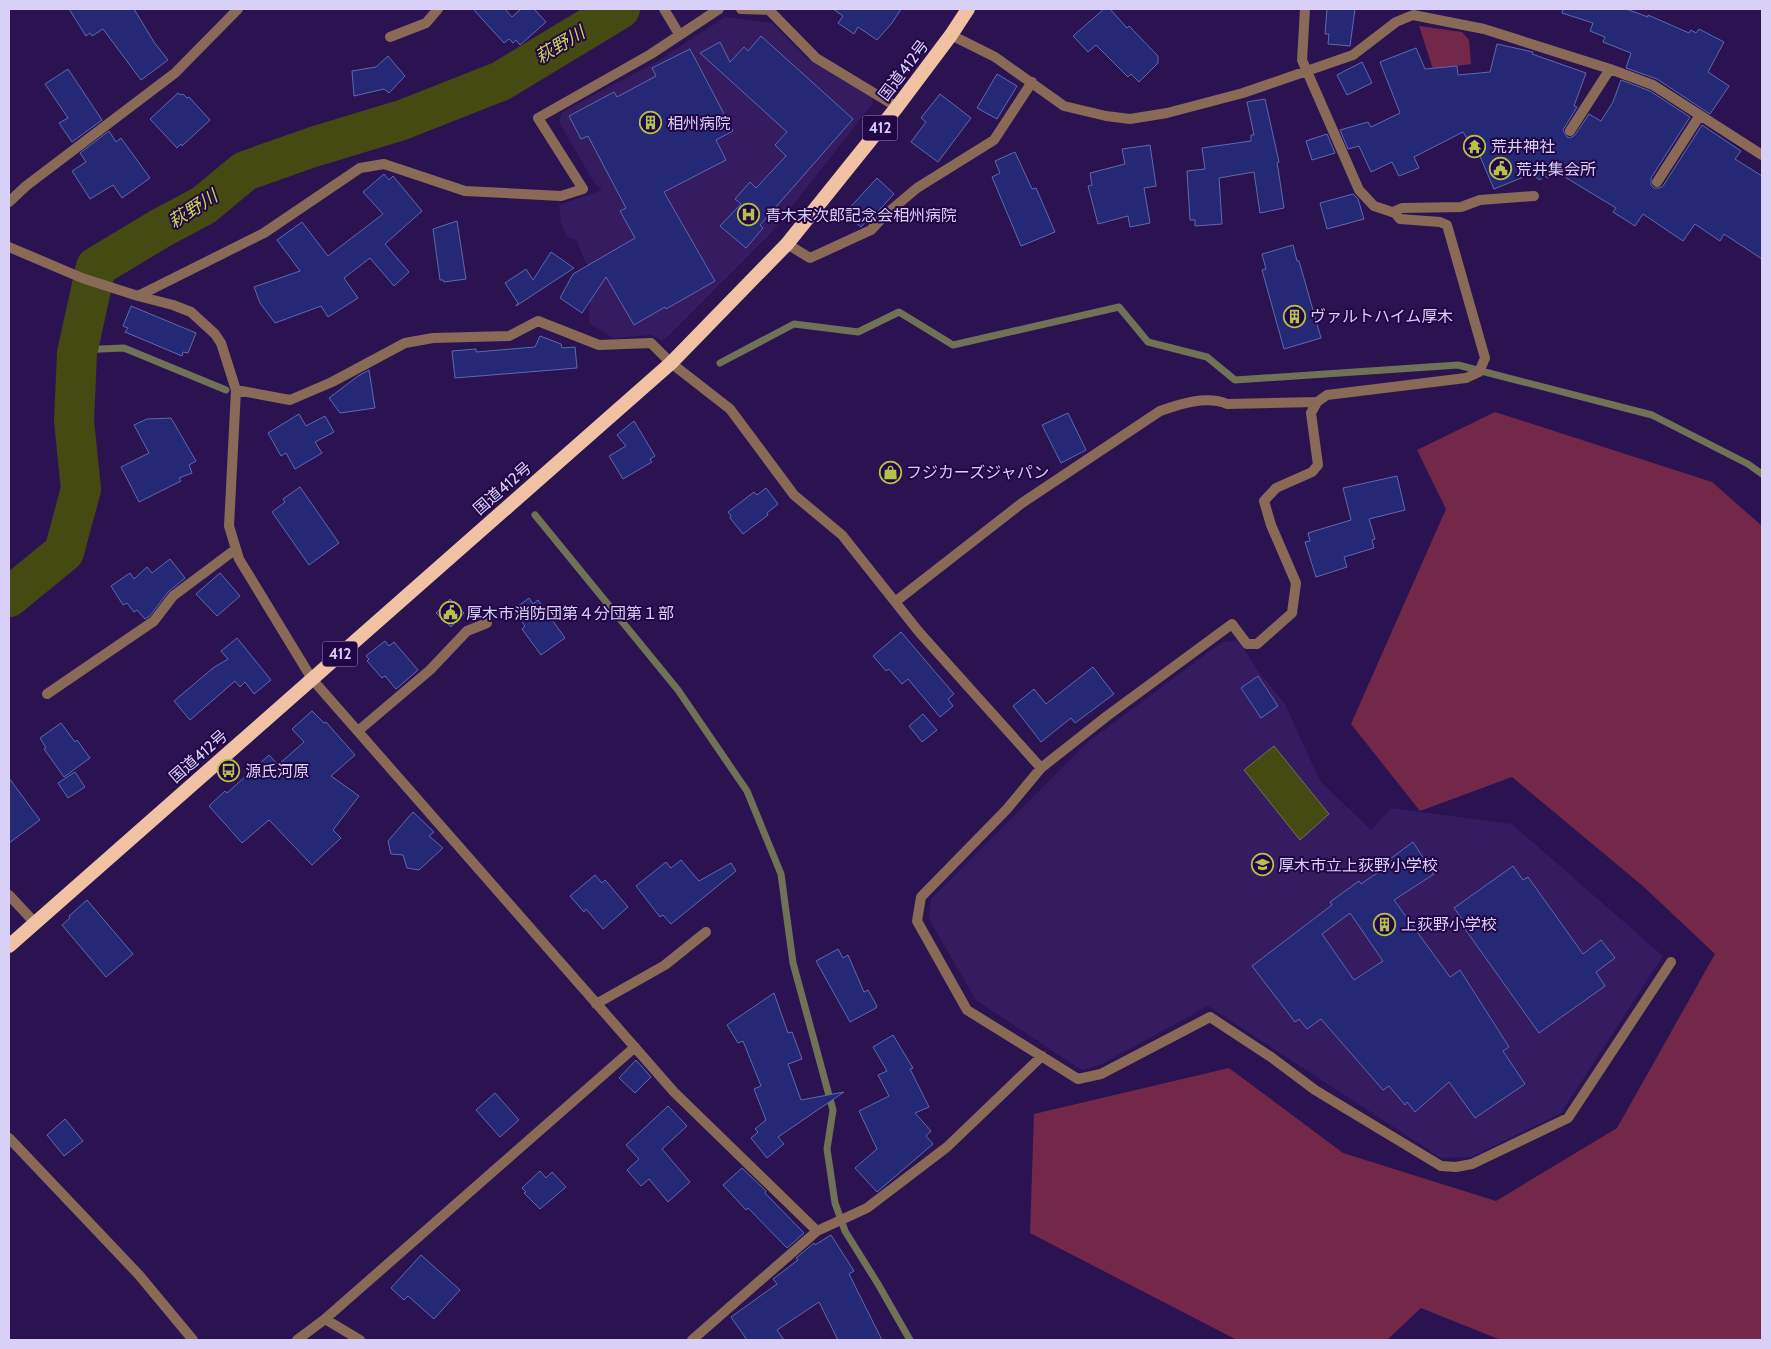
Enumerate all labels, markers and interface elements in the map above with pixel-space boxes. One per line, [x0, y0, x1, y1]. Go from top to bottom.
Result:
water label: 萩野川 [531, 21, 591, 68]
street label: 国道412号 [874, 36, 932, 104]
building icon: 相州病院 [639, 111, 663, 135]
place label: 相州病院 [667, 114, 731, 133]
road number: 412 [862, 116, 898, 140]
temple icon: 荒井神社 [1463, 134, 1487, 158]
place label: 荒井神社 [1491, 137, 1555, 156]
public building icon: 荒井集会所 [1488, 157, 1512, 181]
place label: 荒井集会所 [1516, 160, 1596, 179]
water label: 萩野川 [164, 184, 223, 233]
hospital icon: 青木末次郎記念会相州病院 [737, 203, 761, 227]
place label: 青木末次郎記念会相州病院 [765, 206, 957, 225]
building icon: ヴァルトハイム厚木 [1282, 304, 1306, 328]
place label: ヴァルトハイム厚木 [1310, 307, 1453, 326]
street label: 国道412号 [469, 458, 535, 519]
shop icon: フジカーズジャパン [878, 460, 902, 484]
place label: フジカーズジャパン [906, 463, 1049, 482]
public building icon: 厚木市消防団第４分団第１部 [438, 601, 462, 625]
place label: 厚木市消防団第４分団第１部 [466, 604, 674, 623]
road number: 412 [322, 642, 358, 666]
street label: 国道412号 [165, 726, 231, 787]
bus stop icon: 源氏河原 [217, 759, 241, 783]
place label: 源氏河原 [245, 762, 309, 781]
school or university icon: 厚木市立上荻野小学校 [1250, 853, 1274, 877]
place label: 厚木市立上荻野小学校 [1278, 856, 1438, 875]
building icon: 上荻野小学校 [1373, 912, 1397, 936]
place label: 上荻野小学校 [1401, 915, 1497, 934]

